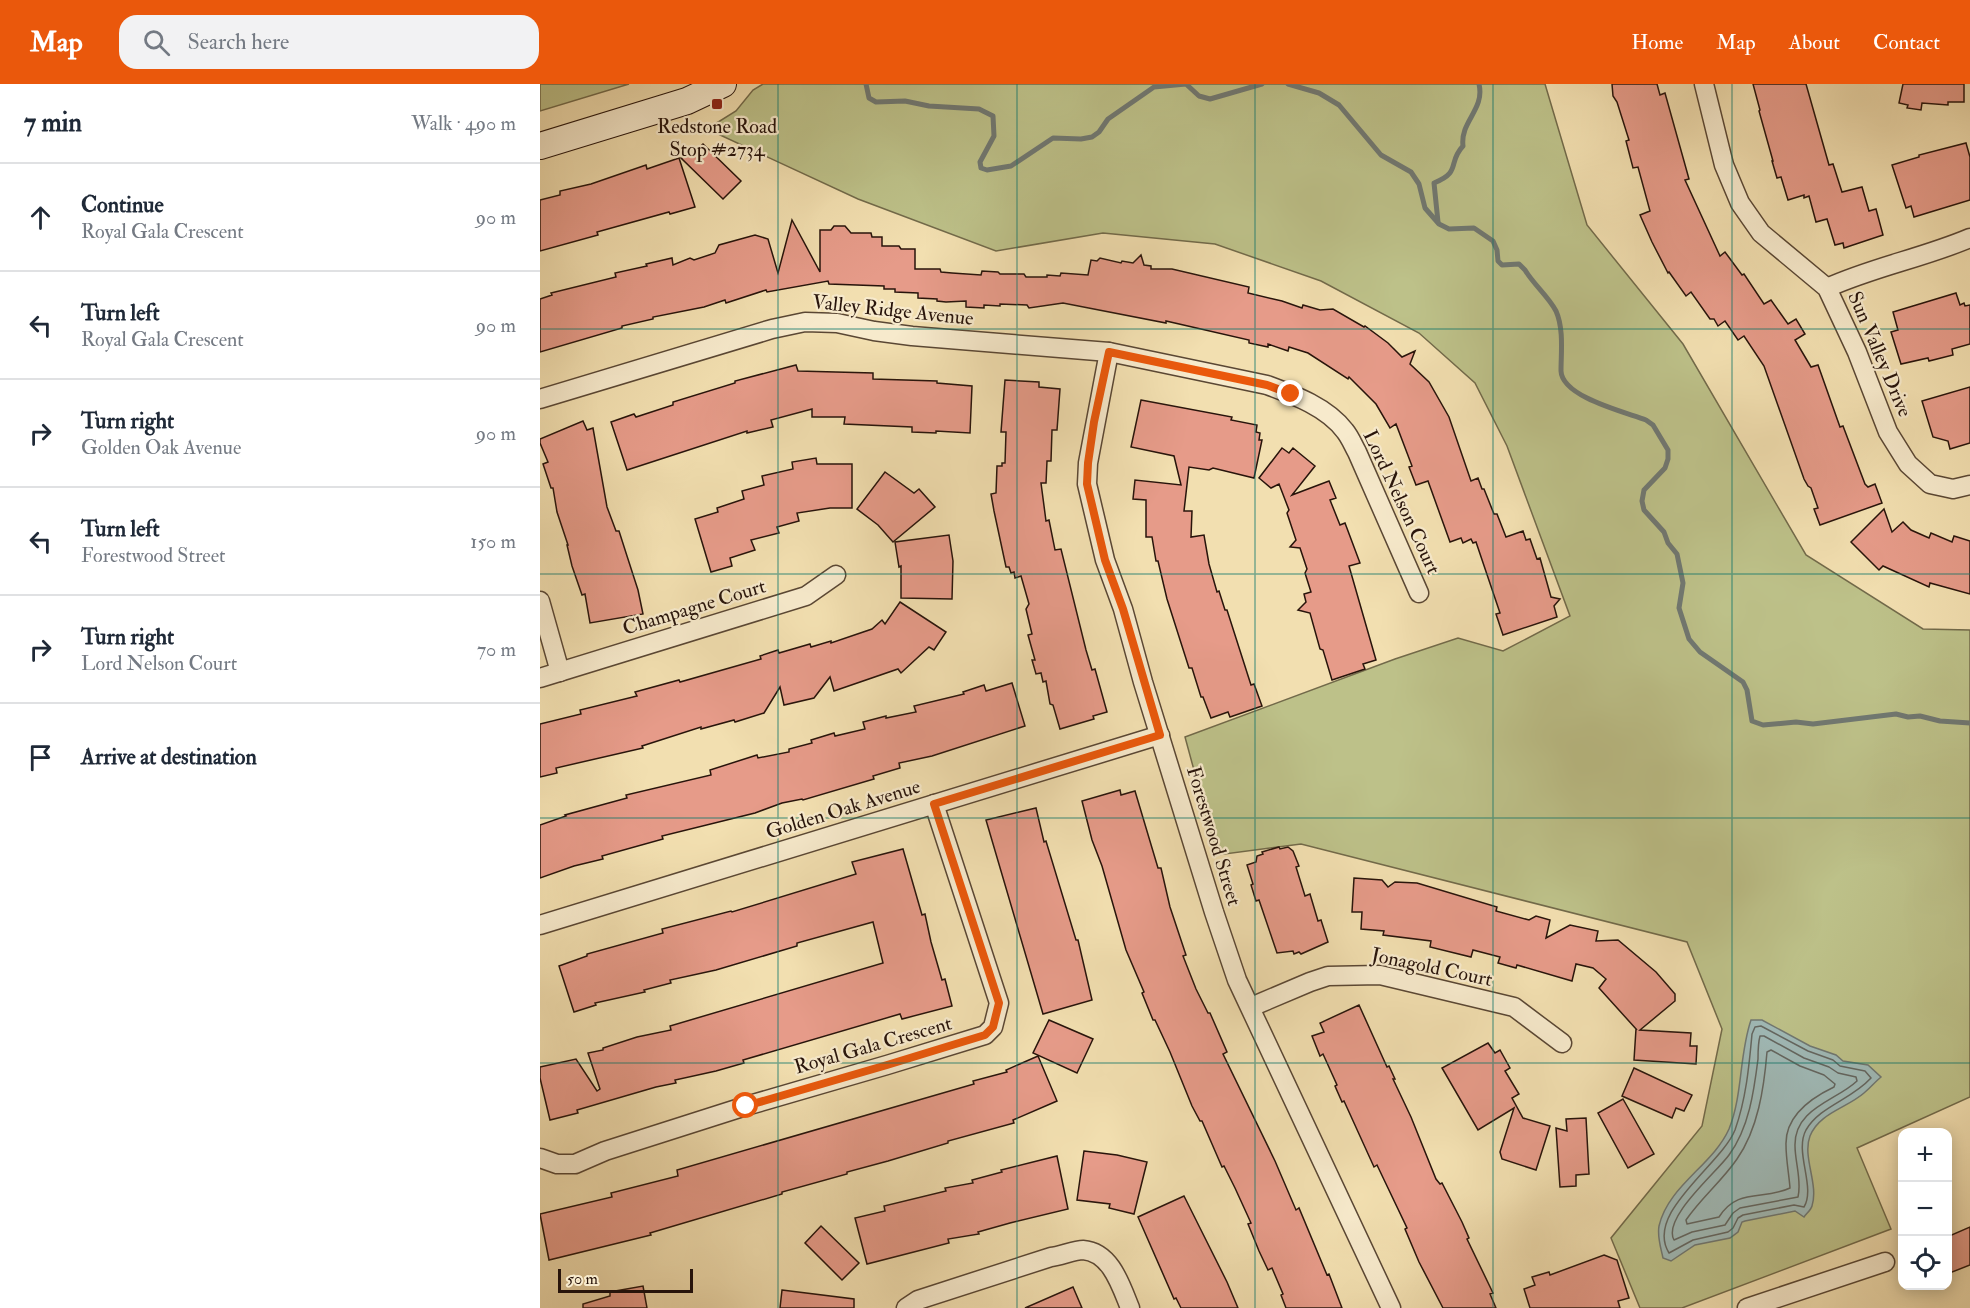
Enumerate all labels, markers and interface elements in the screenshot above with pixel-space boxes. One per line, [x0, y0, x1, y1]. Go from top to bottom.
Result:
search box [119, 15, 539, 69]
text: Map [30, 25, 83, 60]
icon: search [140, 26, 173, 59]
text: Search here [188, 28, 289, 56]
text: Home [1631, 29, 1683, 56]
text: Map [1716, 29, 1756, 56]
text: About [1789, 29, 1840, 56]
text: Contact [1873, 29, 1940, 56]
marker: Redstone Road Stop #2734 [710, 97, 724, 111]
text: 7 min [24, 107, 82, 139]
text: Walk · 490 m [411, 111, 516, 136]
place label: Redstone Road Stop #2734 [657, 114, 777, 163]
text: Continue [81, 191, 164, 219]
icon: ahead [24, 201, 57, 234]
text: 90 m [476, 205, 516, 230]
text: Royal Gala Crescent [81, 219, 244, 244]
street label: Sun Valley Drive [1842, 287, 1918, 421]
street label: Valley Ridge Avenue [811, 289, 975, 331]
text: Turn left [81, 299, 160, 327]
icon: left [24, 309, 57, 342]
text: 90 m [476, 313, 516, 338]
text: Royal Gala Crescent [81, 327, 244, 352]
route end [1277, 380, 1303, 406]
text: Turn right [81, 407, 174, 435]
icon: right [24, 417, 57, 450]
text: 90 m [476, 421, 516, 446]
street label: Lord Nelson Court [1358, 426, 1447, 578]
text: Golden Oak Avenue [81, 435, 241, 460]
text: Turn left [81, 515, 160, 543]
icon: left [24, 525, 57, 558]
text: 150 m [470, 529, 516, 554]
text: Forestwood Street [81, 543, 226, 568]
street label: Champagne Court [619, 573, 769, 642]
text: Turn right [81, 623, 174, 651]
icon: right [24, 633, 57, 666]
text: 70 m [477, 637, 516, 662]
text: Lord Nelson Court [81, 651, 237, 676]
icon: arrive [24, 741, 57, 774]
text: Arrive at destination [81, 743, 257, 771]
street label: Forestwood Street [1181, 763, 1247, 909]
street label: Golden Oak Avenue [763, 774, 923, 844]
street label: Jonagold Court [1368, 942, 1495, 992]
street label: Royal Gala Crescent [791, 1010, 955, 1079]
route start [732, 1092, 758, 1118]
map controls [1898, 1128, 1952, 1290]
button: + [1898, 1128, 1952, 1182]
button: − [1898, 1182, 1952, 1236]
button: locate [1898, 1236, 1952, 1290]
scale bar [558, 1266, 693, 1294]
text: 50 m [567, 1269, 598, 1289]

